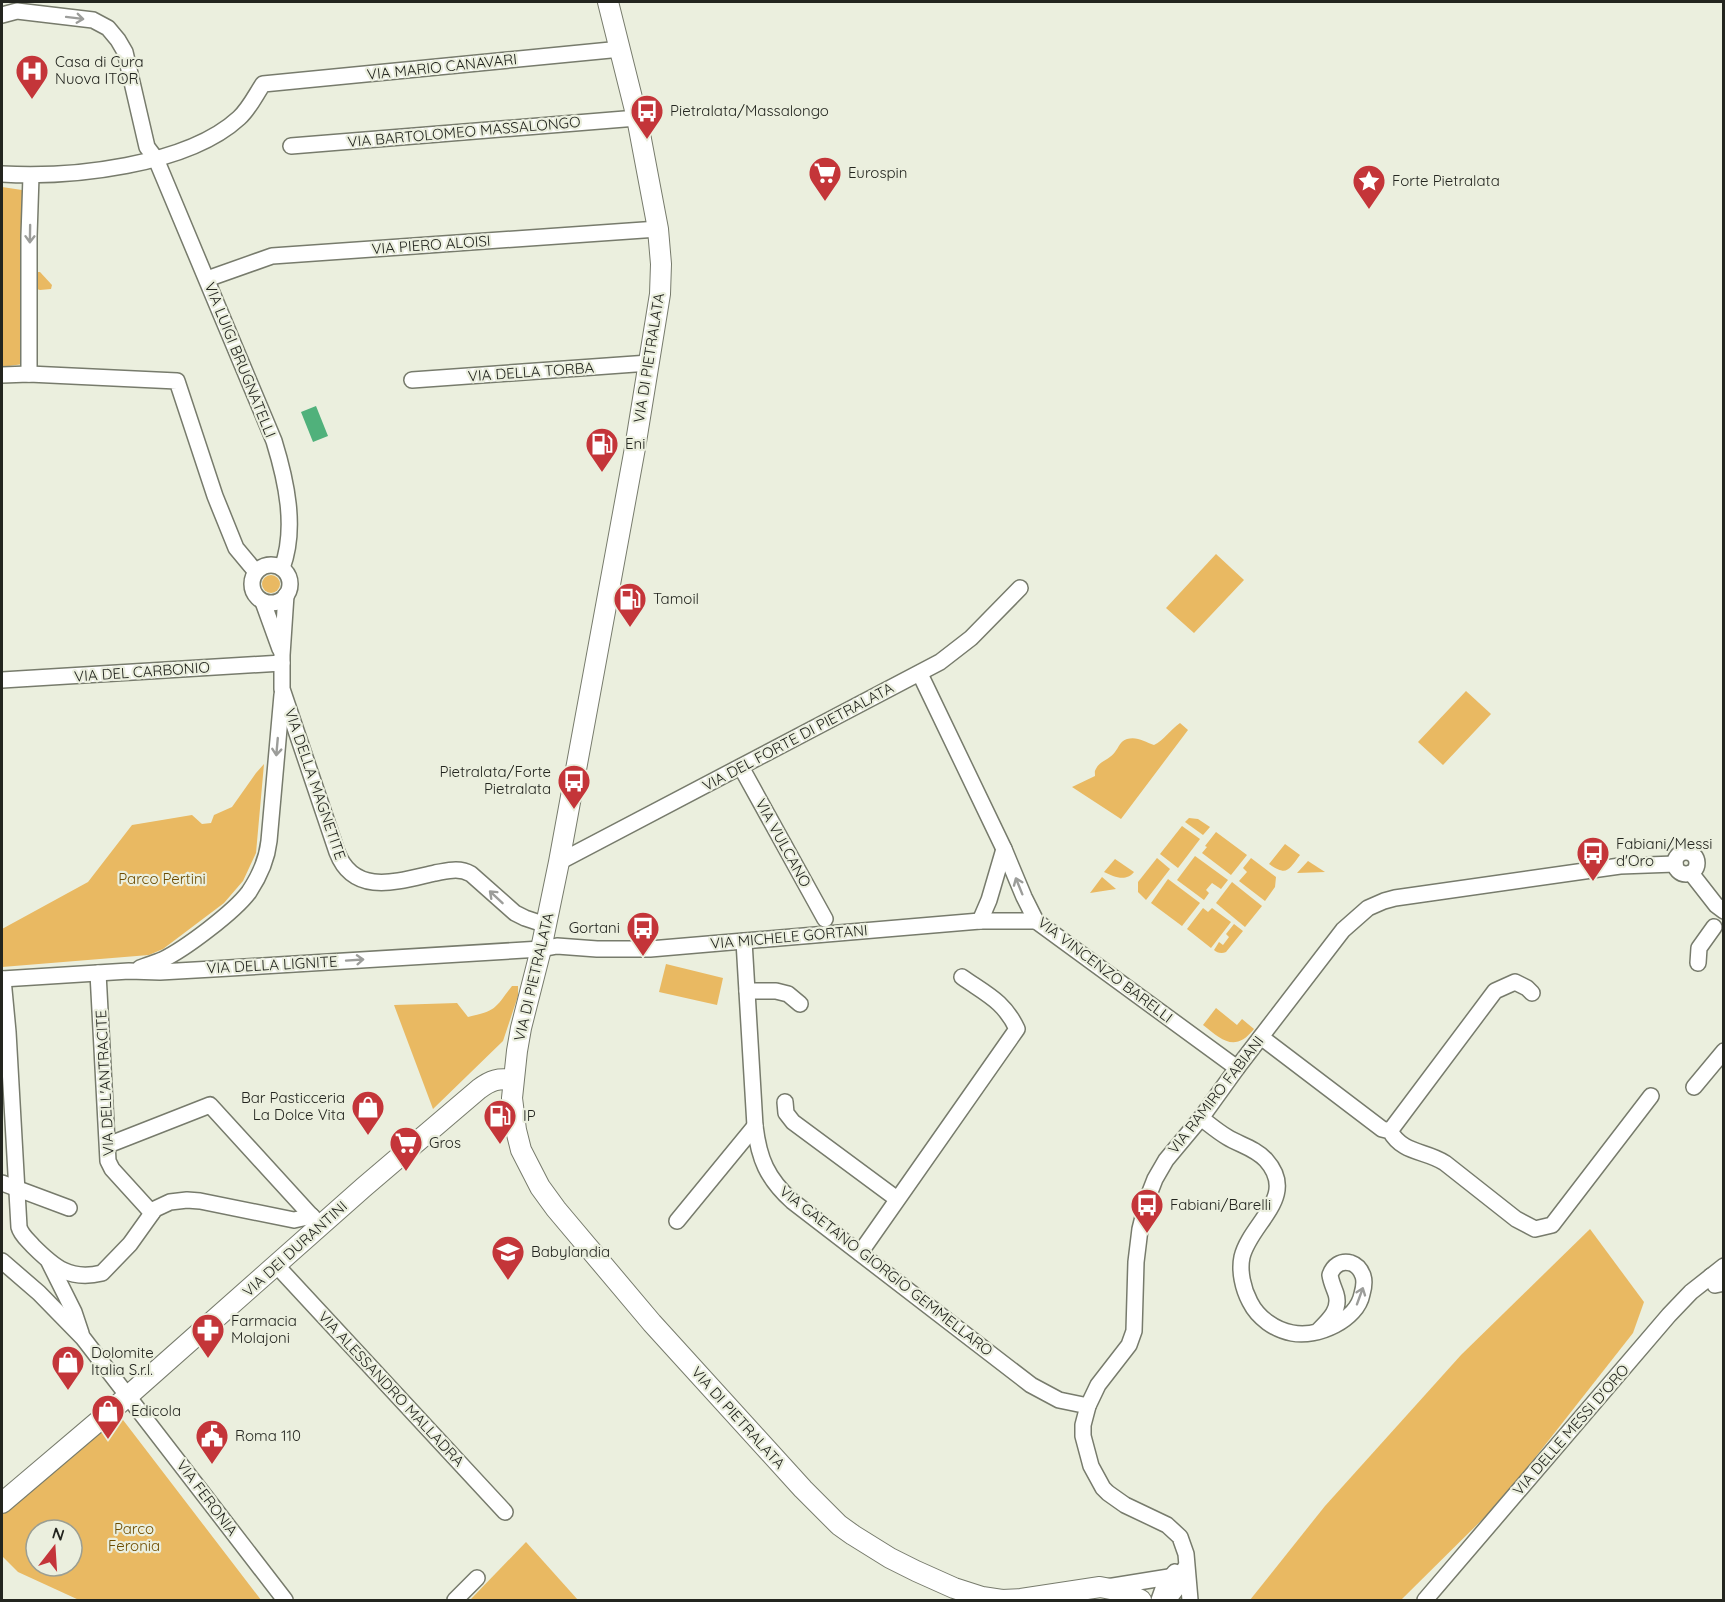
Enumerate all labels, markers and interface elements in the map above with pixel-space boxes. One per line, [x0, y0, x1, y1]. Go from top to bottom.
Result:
one-way arrow [64, 13, 84, 24]
street label: VIA MARIO CANAVARI [366, 49, 518, 84]
place label: Casa di Cura Nuova ITOR [55, 52, 144, 88]
hospital icon: Casa di Cura Nuova ITOR [14, 53, 50, 100]
bus stop icon: Pietralata/Massalongo [629, 93, 665, 140]
place label: Pietralata/Massalongo [670, 101, 829, 120]
street label: VIA BARTOLOMEO MASSALONGO [347, 112, 581, 151]
supermarket icon: Eurospin [807, 155, 843, 202]
place label: Eurospin [848, 163, 907, 182]
place icon: Forte Pietralata [1351, 163, 1387, 210]
place label: Forte Pietralata [1392, 171, 1500, 190]
one-way arrow [24, 224, 35, 244]
street label: VIA PIERO ALOISI [371, 231, 491, 258]
street label: VIA LUIGI BRUGNATELLI [201, 279, 280, 440]
street label: VIA DI PIETRALATA [629, 291, 668, 424]
street label: VIA DELLA TORBA [467, 358, 595, 385]
fuel station icon: Eni [584, 426, 620, 473]
place label: Eni [625, 434, 645, 453]
fuel station icon: Tamoil [612, 581, 648, 628]
place label: Tamoil [653, 589, 699, 608]
street label: VIA DEL CARBONIO [74, 657, 210, 686]
street label: VIA DEL FORTE DI PIETRALATA [699, 678, 897, 795]
street label: VIA DELLA MAGNETITE [281, 706, 350, 862]
one-way arrow [272, 737, 283, 757]
place label: Pietralata/Forte Pietralata [439, 762, 551, 798]
bus stop icon: Pietralata/Forte Pietralata [556, 763, 592, 810]
street label: VIA VULCANO [751, 795, 815, 890]
place label: Fabiani/Messi d'Oro [1616, 834, 1713, 870]
bus stop icon: Fabiani/Messi d'Oro [1575, 835, 1611, 882]
park label: Parco Pertini [118, 869, 206, 888]
one-way arrow [1013, 877, 1024, 895]
one-way arrow [489, 890, 504, 904]
bus stop icon: Gortani [625, 910, 661, 957]
street label: VIA DI PIETRALATA [510, 911, 558, 1043]
street label: VIA VINCENZO BARELLI [1034, 913, 1177, 1027]
place label: Gortani [569, 918, 620, 937]
street label: VIA MICHELE GORTANI [710, 920, 868, 953]
street label: VIA DELLA LIGNITE [206, 952, 338, 977]
one-way arrow [345, 954, 365, 965]
street label: VIA DELL'ANTRACITE [91, 1010, 118, 1157]
street label: VIA RAMIRO FABIANI [1164, 1032, 1268, 1157]
place label: Bar Pasticceria La Dolce Vita [241, 1088, 345, 1124]
shop icon: Bar Pasticceria La Dolce Vita [350, 1089, 386, 1136]
fuel station icon: IP [482, 1098, 518, 1145]
place label: IP [523, 1106, 536, 1125]
supermarket icon: Gros [388, 1125, 424, 1172]
place label: Gros [429, 1133, 461, 1152]
street label: VIA GAETANO GIORGIO GEMMELLARO [776, 1181, 997, 1360]
bus stop icon: Fabiani/Barelli [1129, 1187, 1165, 1234]
place label: Fabiani/Barelli [1170, 1195, 1271, 1214]
street label: VIA DEI DURANTINI [238, 1197, 351, 1301]
school or university icon: Babylandia [490, 1234, 526, 1281]
place label: Babylandia [531, 1242, 610, 1261]
one-way arrow [1356, 1288, 1367, 1306]
street label: VIA ALESSANDRO MALLADRA [314, 1307, 469, 1471]
place label: Farmacia Molajoni [231, 1311, 297, 1347]
pharmacy icon: Farmacia Molajoni [190, 1312, 226, 1359]
place label: Dolomite Italia S.r.l. [91, 1343, 154, 1379]
shop icon: Dolomite Italia S.r.l. [50, 1344, 86, 1391]
street label: VIA DELLE MESSI D'ORO [1508, 1360, 1633, 1499]
street label: VIA DI PIETRALATA [687, 1363, 789, 1473]
shop icon: Edicola [90, 1393, 126, 1440]
place label: Edicola [131, 1401, 181, 1420]
public building icon: Roma 110 [194, 1418, 230, 1465]
place label: Roma 110 [235, 1426, 301, 1445]
street label: VIA FERONIA [173, 1456, 242, 1540]
north arrow [24, 1518, 84, 1578]
park label: Parco Feronia [108, 1519, 160, 1555]
text: N [50, 1522, 67, 1545]

